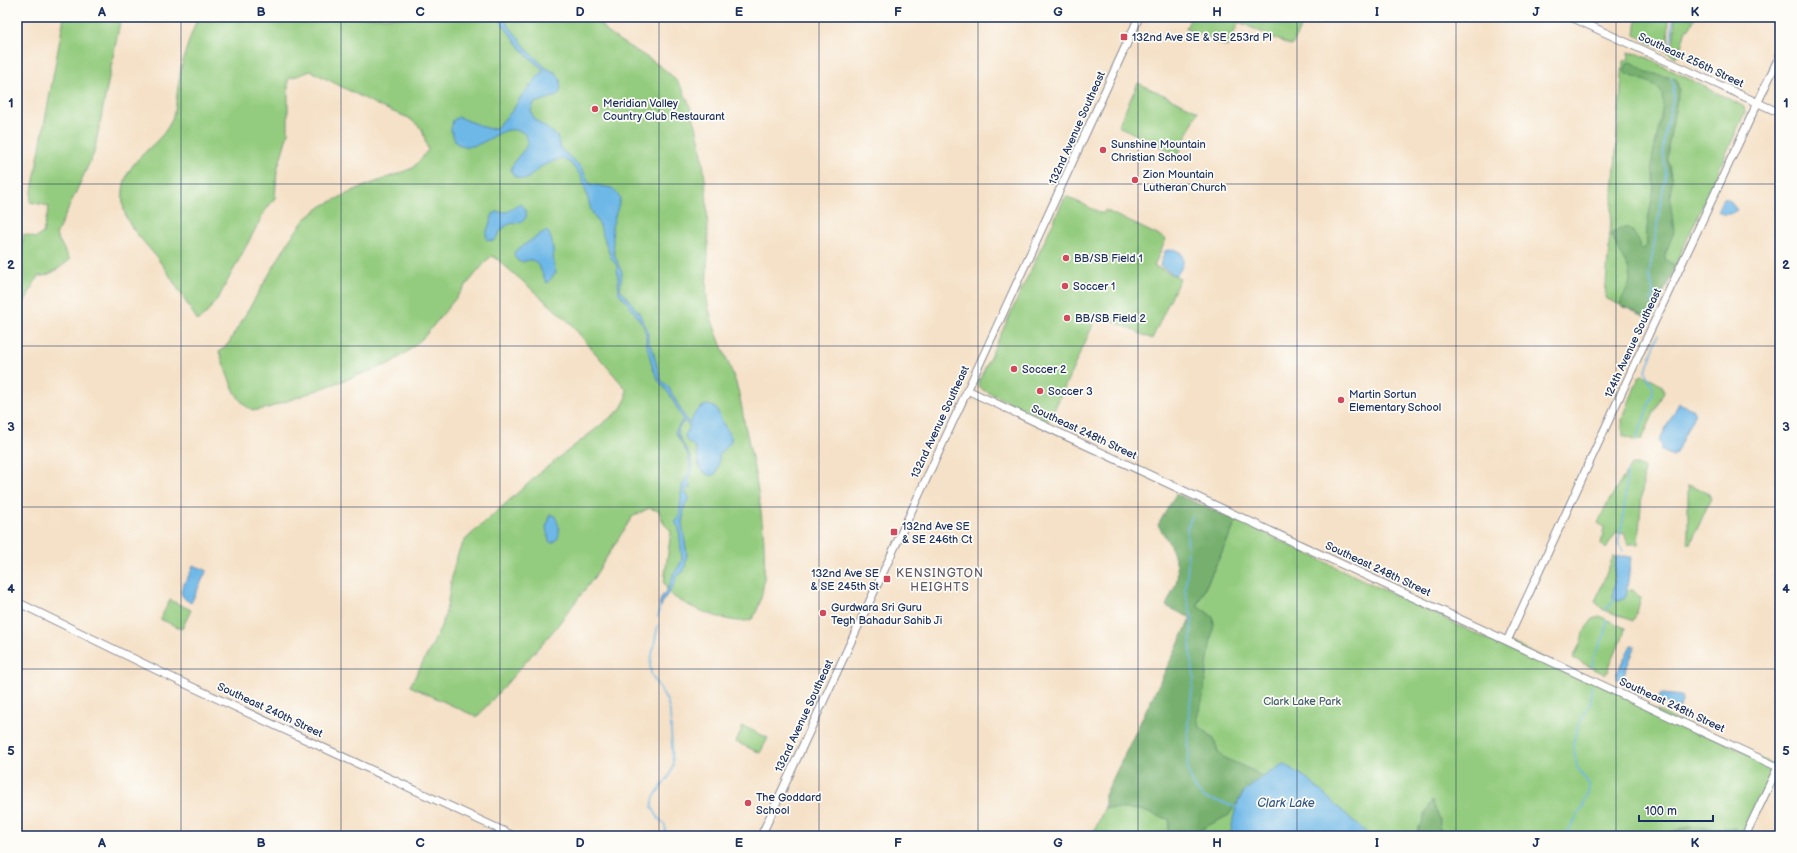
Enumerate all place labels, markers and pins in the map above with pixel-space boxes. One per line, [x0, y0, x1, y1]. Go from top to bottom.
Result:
place label: 132nd Ave SE & SE 253rd Pl [1132, 31, 1272, 44]
marker: 132nd Ave SE & SE 253rd Pl [1119, 32, 1129, 42]
place label: Meridian Valley Country Club Restaurant [603, 97, 725, 123]
marker: Meridian Valley Country Club Restaurant [590, 104, 600, 114]
place label: Sunshine Mountain Christian School [1111, 138, 1206, 164]
marker: Sunshine Mountain Christian School [1098, 145, 1108, 155]
place label: Zion Mountain Lutheran Church [1142, 168, 1226, 194]
marker: Zion Mountain Lutheran Church [1130, 175, 1140, 185]
place label: BB/SB Field 1 [1074, 252, 1143, 265]
marker: BB/SB Field 1 [1061, 253, 1071, 263]
place label: Soccer 1 [1073, 280, 1115, 293]
marker: Soccer 1 [1060, 281, 1070, 291]
place label: BB/SB Field 2 [1075, 312, 1147, 325]
marker: BB/SB Field 2 [1062, 313, 1072, 323]
place label: Soccer 2 [1022, 363, 1067, 376]
marker: Soccer 2 [1009, 364, 1019, 374]
place label: Soccer 3 [1048, 385, 1093, 398]
marker: Soccer 3 [1035, 386, 1045, 396]
place label: Martin Sortun Elementary School [1349, 388, 1441, 414]
marker: Martin Sortun Elementary School [1336, 395, 1346, 405]
place label: 132nd Ave SE & SE 246th Ct [902, 520, 973, 546]
marker: 132nd Ave SE & SE 246th Ct [889, 527, 899, 537]
place label: 132nd Ave SE & SE 245th St [811, 567, 880, 593]
marker: 132nd Ave SE & SE 245th St [882, 574, 892, 584]
place label: Gurdwara Sri Guru Tegh Bahadur Sahib Ji [831, 601, 942, 627]
marker: Gurdwara Sri Guru Tegh Bahadur Sahib Ji [818, 608, 828, 618]
place label: The Goddard School [756, 791, 821, 817]
marker: The Goddard School [743, 798, 753, 808]

